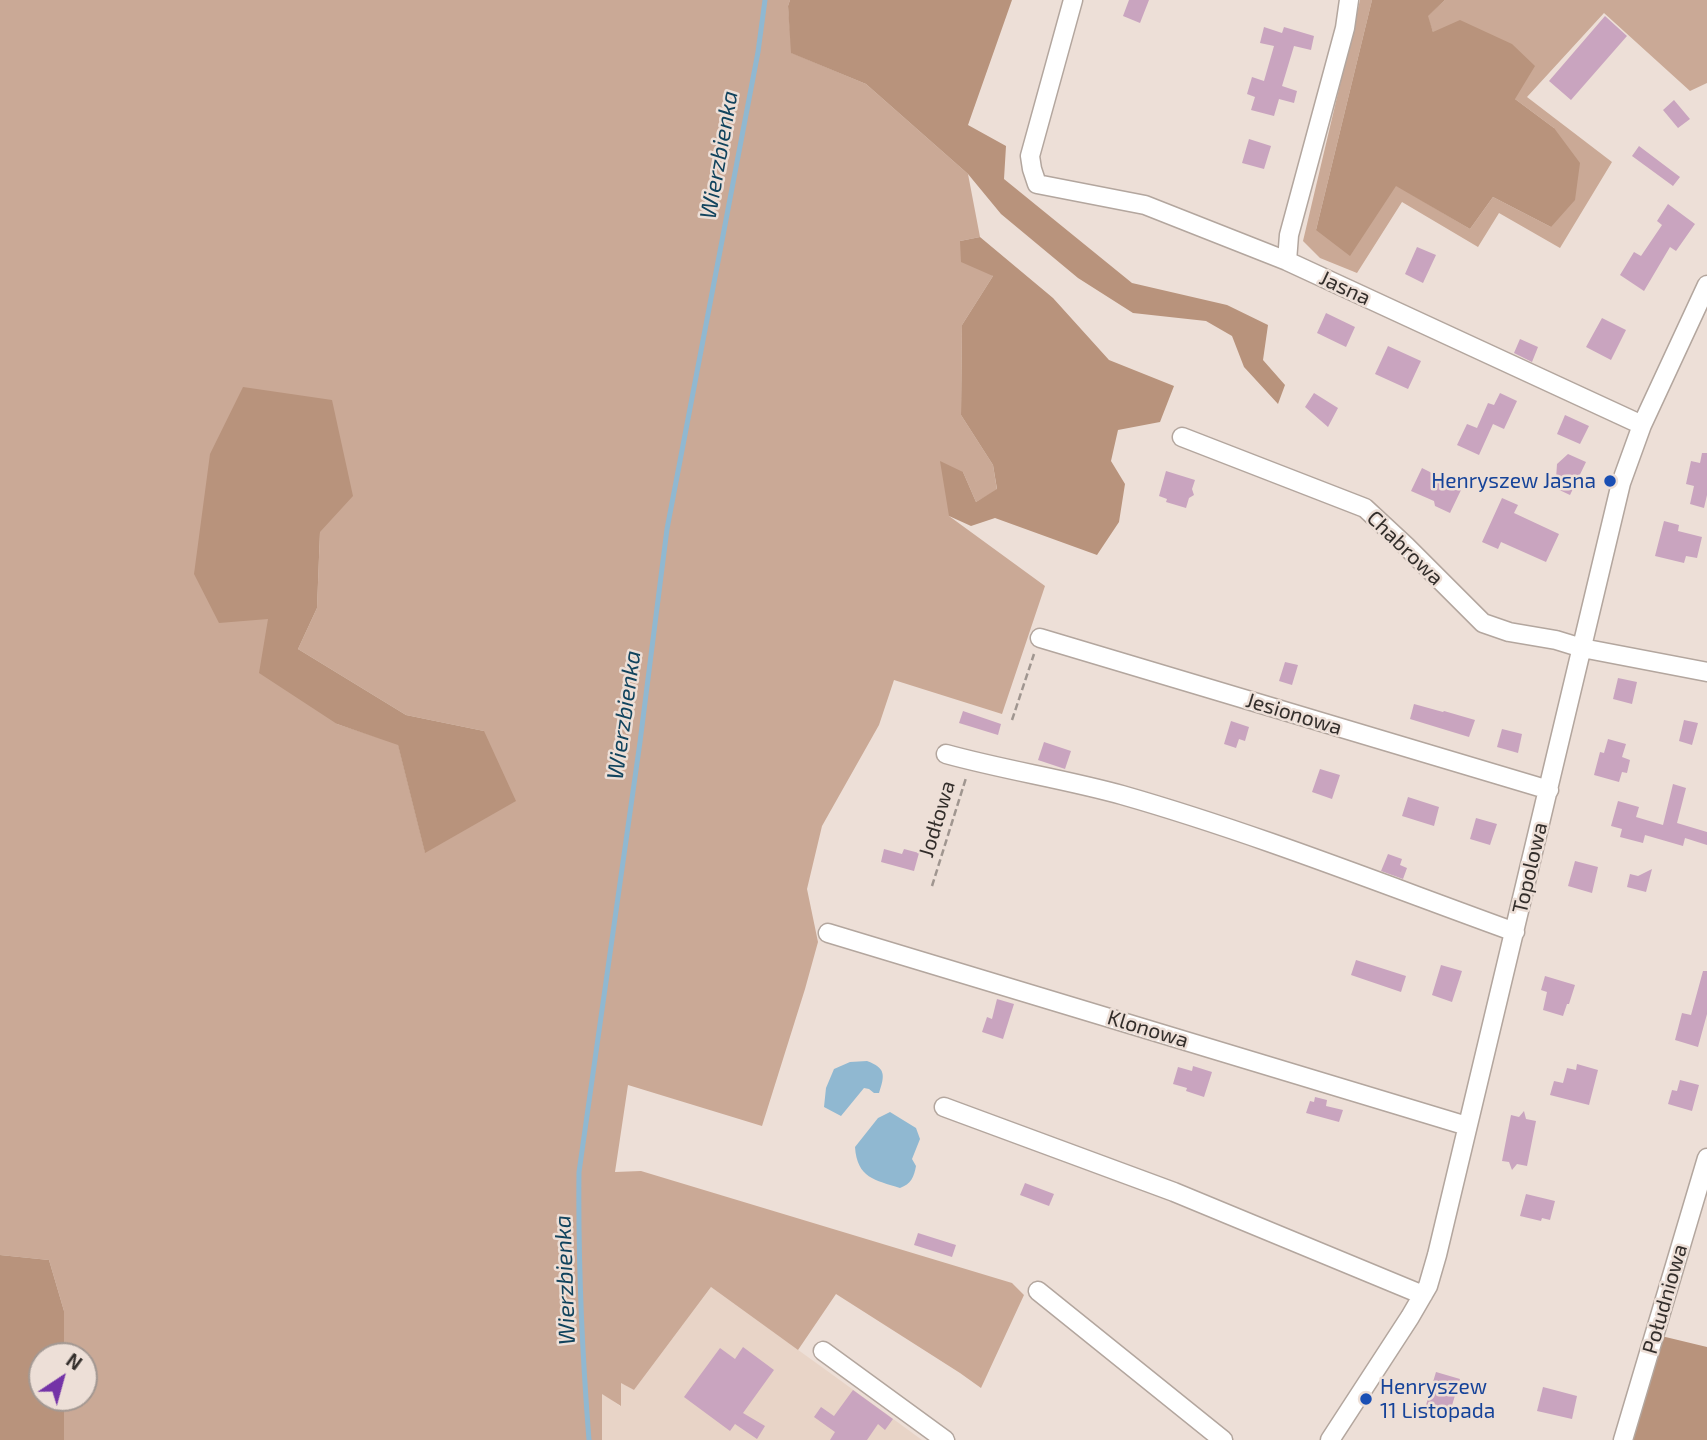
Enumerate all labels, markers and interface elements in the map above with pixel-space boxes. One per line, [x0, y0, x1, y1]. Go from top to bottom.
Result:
water label: Wierzbienka [694, 89, 744, 221]
street label: Jasna [1316, 265, 1374, 311]
place label: Henryszew Jasna [1431, 468, 1596, 494]
marker: Henryszew Jasna [1602, 473, 1618, 489]
street label: Chabrowa [1362, 505, 1448, 591]
water label: Wierzbienka [601, 649, 647, 781]
street label: Jesionowa [1243, 687, 1345, 741]
street label: Jodłowa [913, 778, 961, 860]
street label: Topolowa [1507, 820, 1553, 916]
street label: Klonowa [1104, 1005, 1192, 1053]
water label: Wierzbienka [549, 1215, 581, 1345]
street label: Południowa [1637, 1241, 1693, 1357]
north arrow [28, 1342, 98, 1412]
text: N [62, 1348, 87, 1375]
place label: Henryszew 11 Listopada [1380, 1374, 1495, 1424]
marker: Henryszew 11 Listopada [1358, 1391, 1374, 1407]

